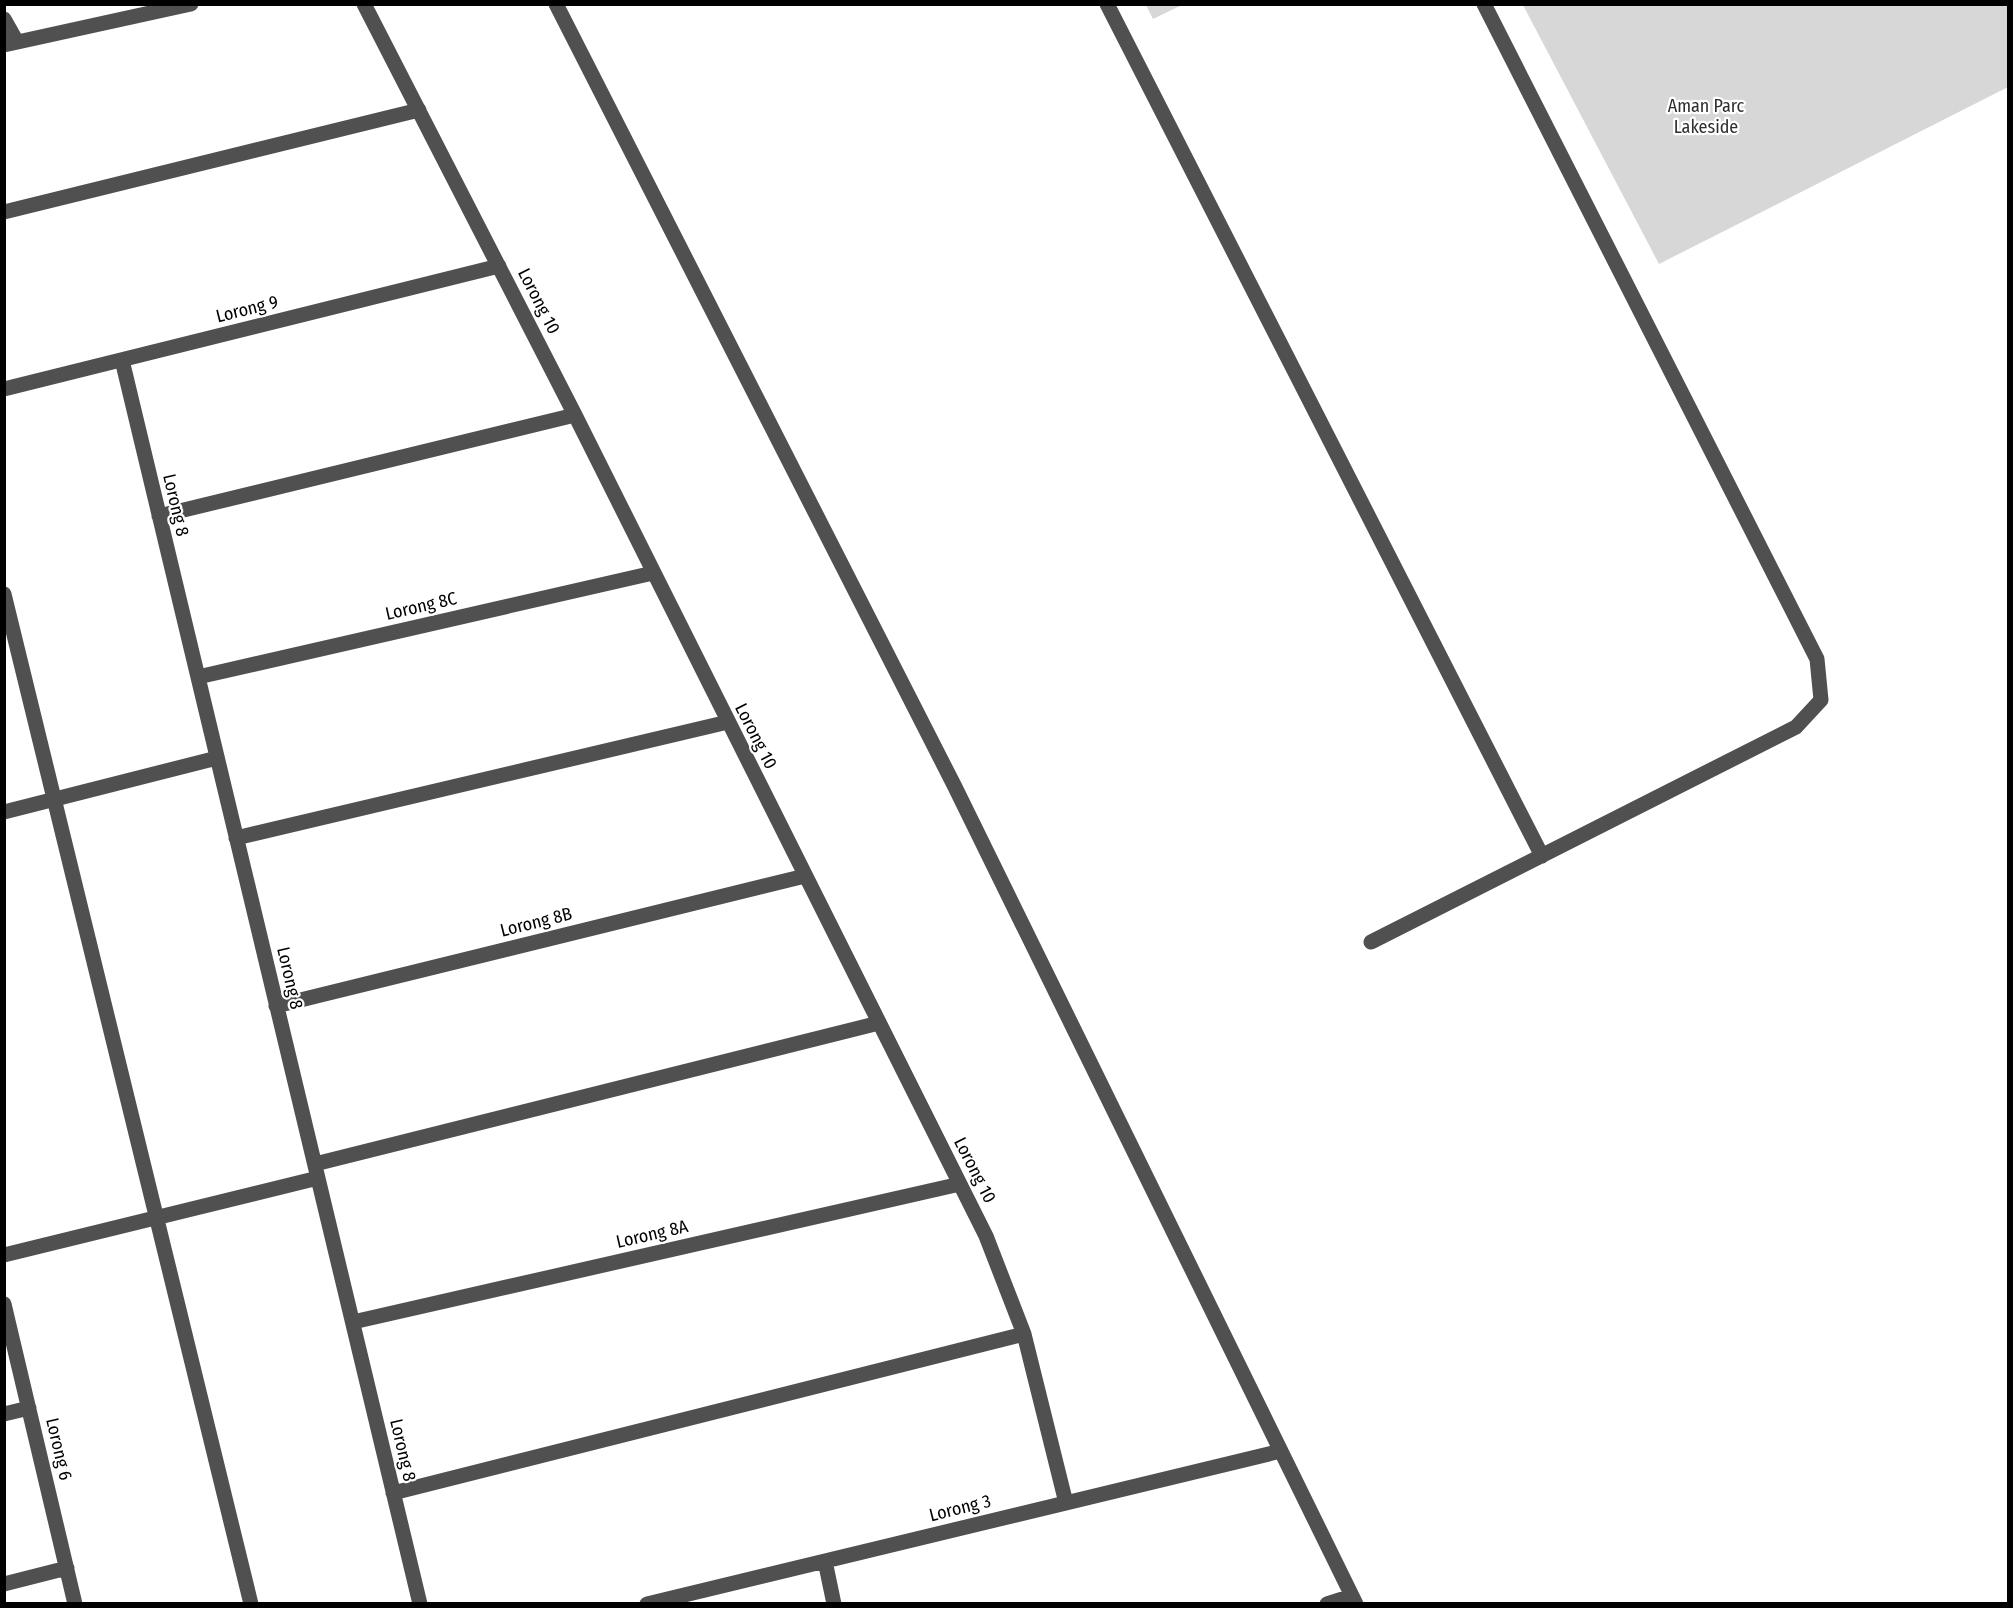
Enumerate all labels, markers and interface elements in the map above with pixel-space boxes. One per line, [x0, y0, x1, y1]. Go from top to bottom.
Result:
park label: Aman Parc Lakeside [1668, 95, 1745, 138]
street label: Lorong 10 [513, 264, 565, 338]
street label: Lorong 9 [214, 291, 280, 327]
street label: Lorong 8 [158, 472, 194, 538]
street label: Lorong 8C [383, 587, 459, 625]
street label: Lorong 10 [730, 699, 782, 773]
street label: Lorong 8B [498, 902, 574, 942]
street label: Lorong 8 [272, 945, 308, 1011]
street label: Lorong 10 [949, 1133, 1001, 1207]
street label: Lorong 8A [614, 1215, 691, 1253]
street label: Lorong 6 [41, 1416, 77, 1482]
street label: Lorong 8 [385, 1417, 421, 1483]
street label: Lorong 3 [927, 1490, 993, 1526]

